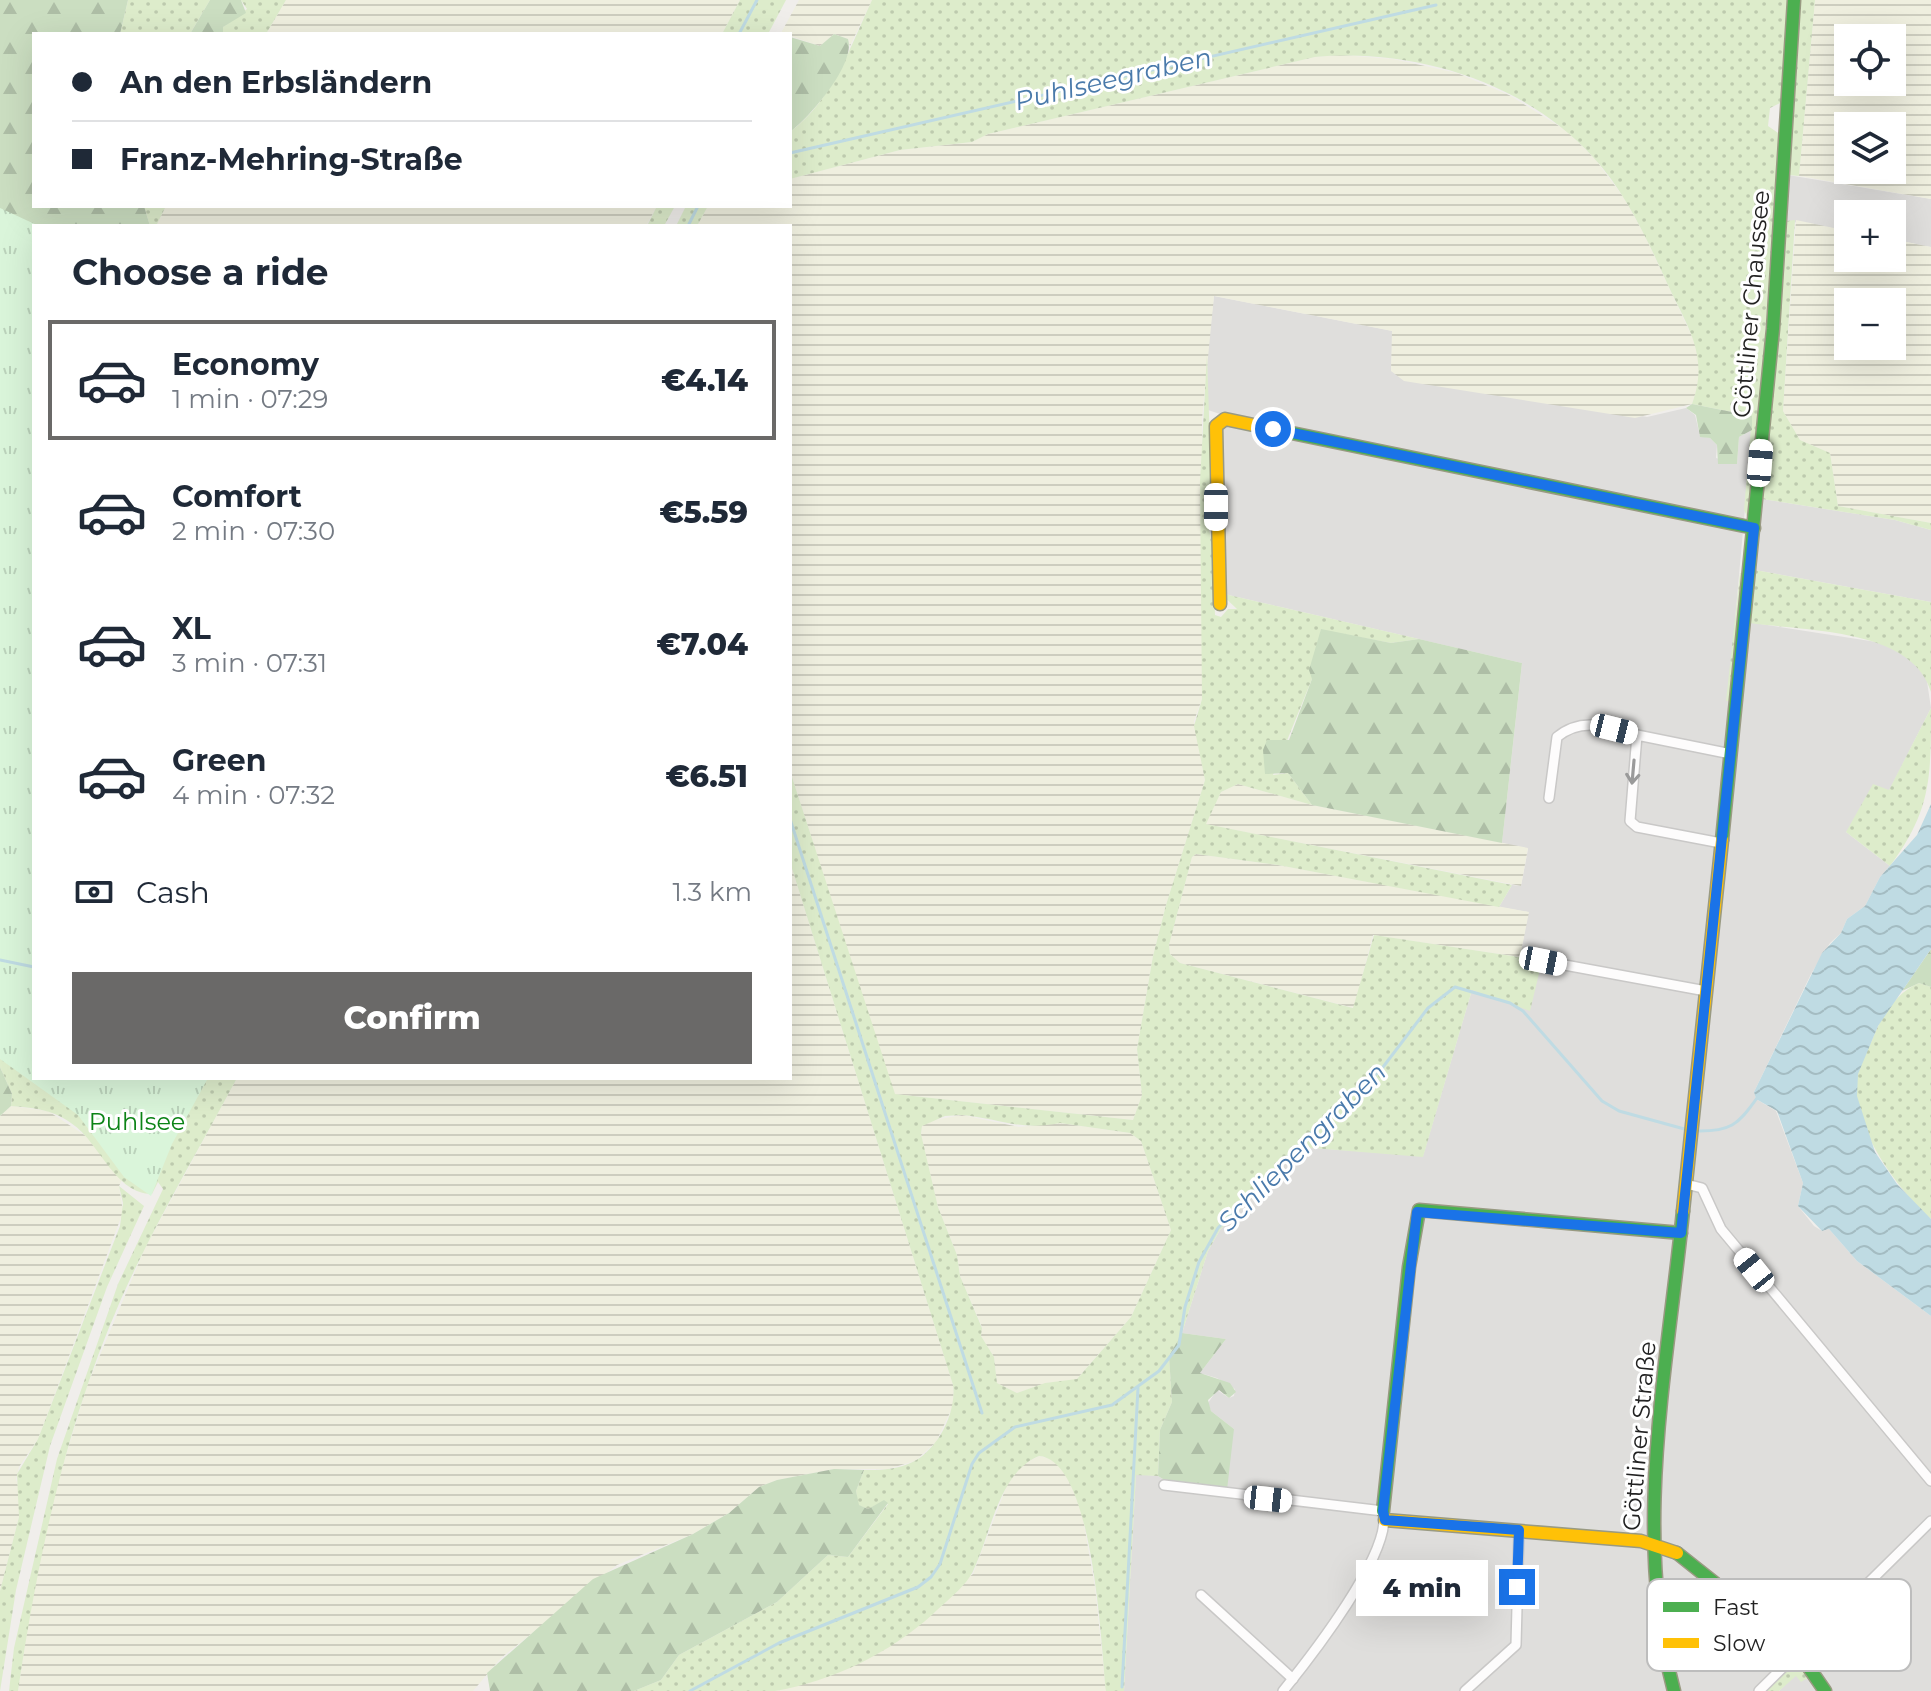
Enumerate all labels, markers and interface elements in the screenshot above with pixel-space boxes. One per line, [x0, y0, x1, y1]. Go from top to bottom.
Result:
map controls [1834, 24, 1906, 360]
button: locate [1834, 24, 1906, 96]
water label: Puhlseegraben [1011, 41, 1215, 117]
text: An den Erbsländern [120, 64, 432, 101]
button: layers [1834, 112, 1906, 184]
text: Franz-Mehring-Straße [120, 141, 463, 178]
street label: Göttliner Chaussee [1727, 189, 1775, 419]
button: + [1834, 200, 1906, 272]
text: Choose a ride [72, 250, 329, 294]
button: − [1834, 288, 1906, 360]
icon: car [76, 344, 148, 416]
text: Economy [172, 346, 319, 383]
text: €4.14 [661, 362, 748, 399]
text: 1 min · 07:29 [172, 383, 328, 415]
route start [1255, 411, 1291, 447]
car [1746, 438, 1774, 488]
icon: car [76, 476, 148, 548]
text: Comfort [172, 478, 302, 515]
car [1204, 483, 1228, 531]
text: €5.59 [659, 494, 748, 531]
text: 2 min · 07:30 [172, 515, 335, 547]
icon: car [76, 608, 148, 680]
text: XL [172, 610, 211, 647]
text: €7.04 [656, 626, 748, 663]
text: 3 min · 07:31 [172, 647, 327, 679]
car [1588, 712, 1640, 746]
icon: car [76, 740, 148, 812]
text: Green [172, 742, 266, 779]
text: €6.51 [665, 758, 748, 795]
one-way arrow [1626, 758, 1641, 785]
text: 4 min · 07:32 [172, 779, 335, 811]
icon: cash [72, 870, 116, 914]
text: Cash [136, 874, 210, 911]
text: 1.3 km [672, 876, 752, 908]
car [1517, 945, 1569, 977]
button: Confirm [72, 972, 752, 1064]
water label: Schliepengraben [1211, 1056, 1393, 1238]
park label: Puhlsee [89, 1107, 185, 1136]
car [1730, 1244, 1778, 1296]
street label: Göttliner Straße [1616, 1340, 1662, 1532]
car [1243, 1485, 1293, 1513]
callout: 4 min [1357, 1559, 1489, 1615]
route end [1499, 1569, 1535, 1605]
text: 4 min [1382, 1572, 1462, 1604]
legend [1647, 1579, 1911, 1671]
text: Fast [1713, 1594, 1759, 1621]
text: Slow [1713, 1630, 1766, 1657]

